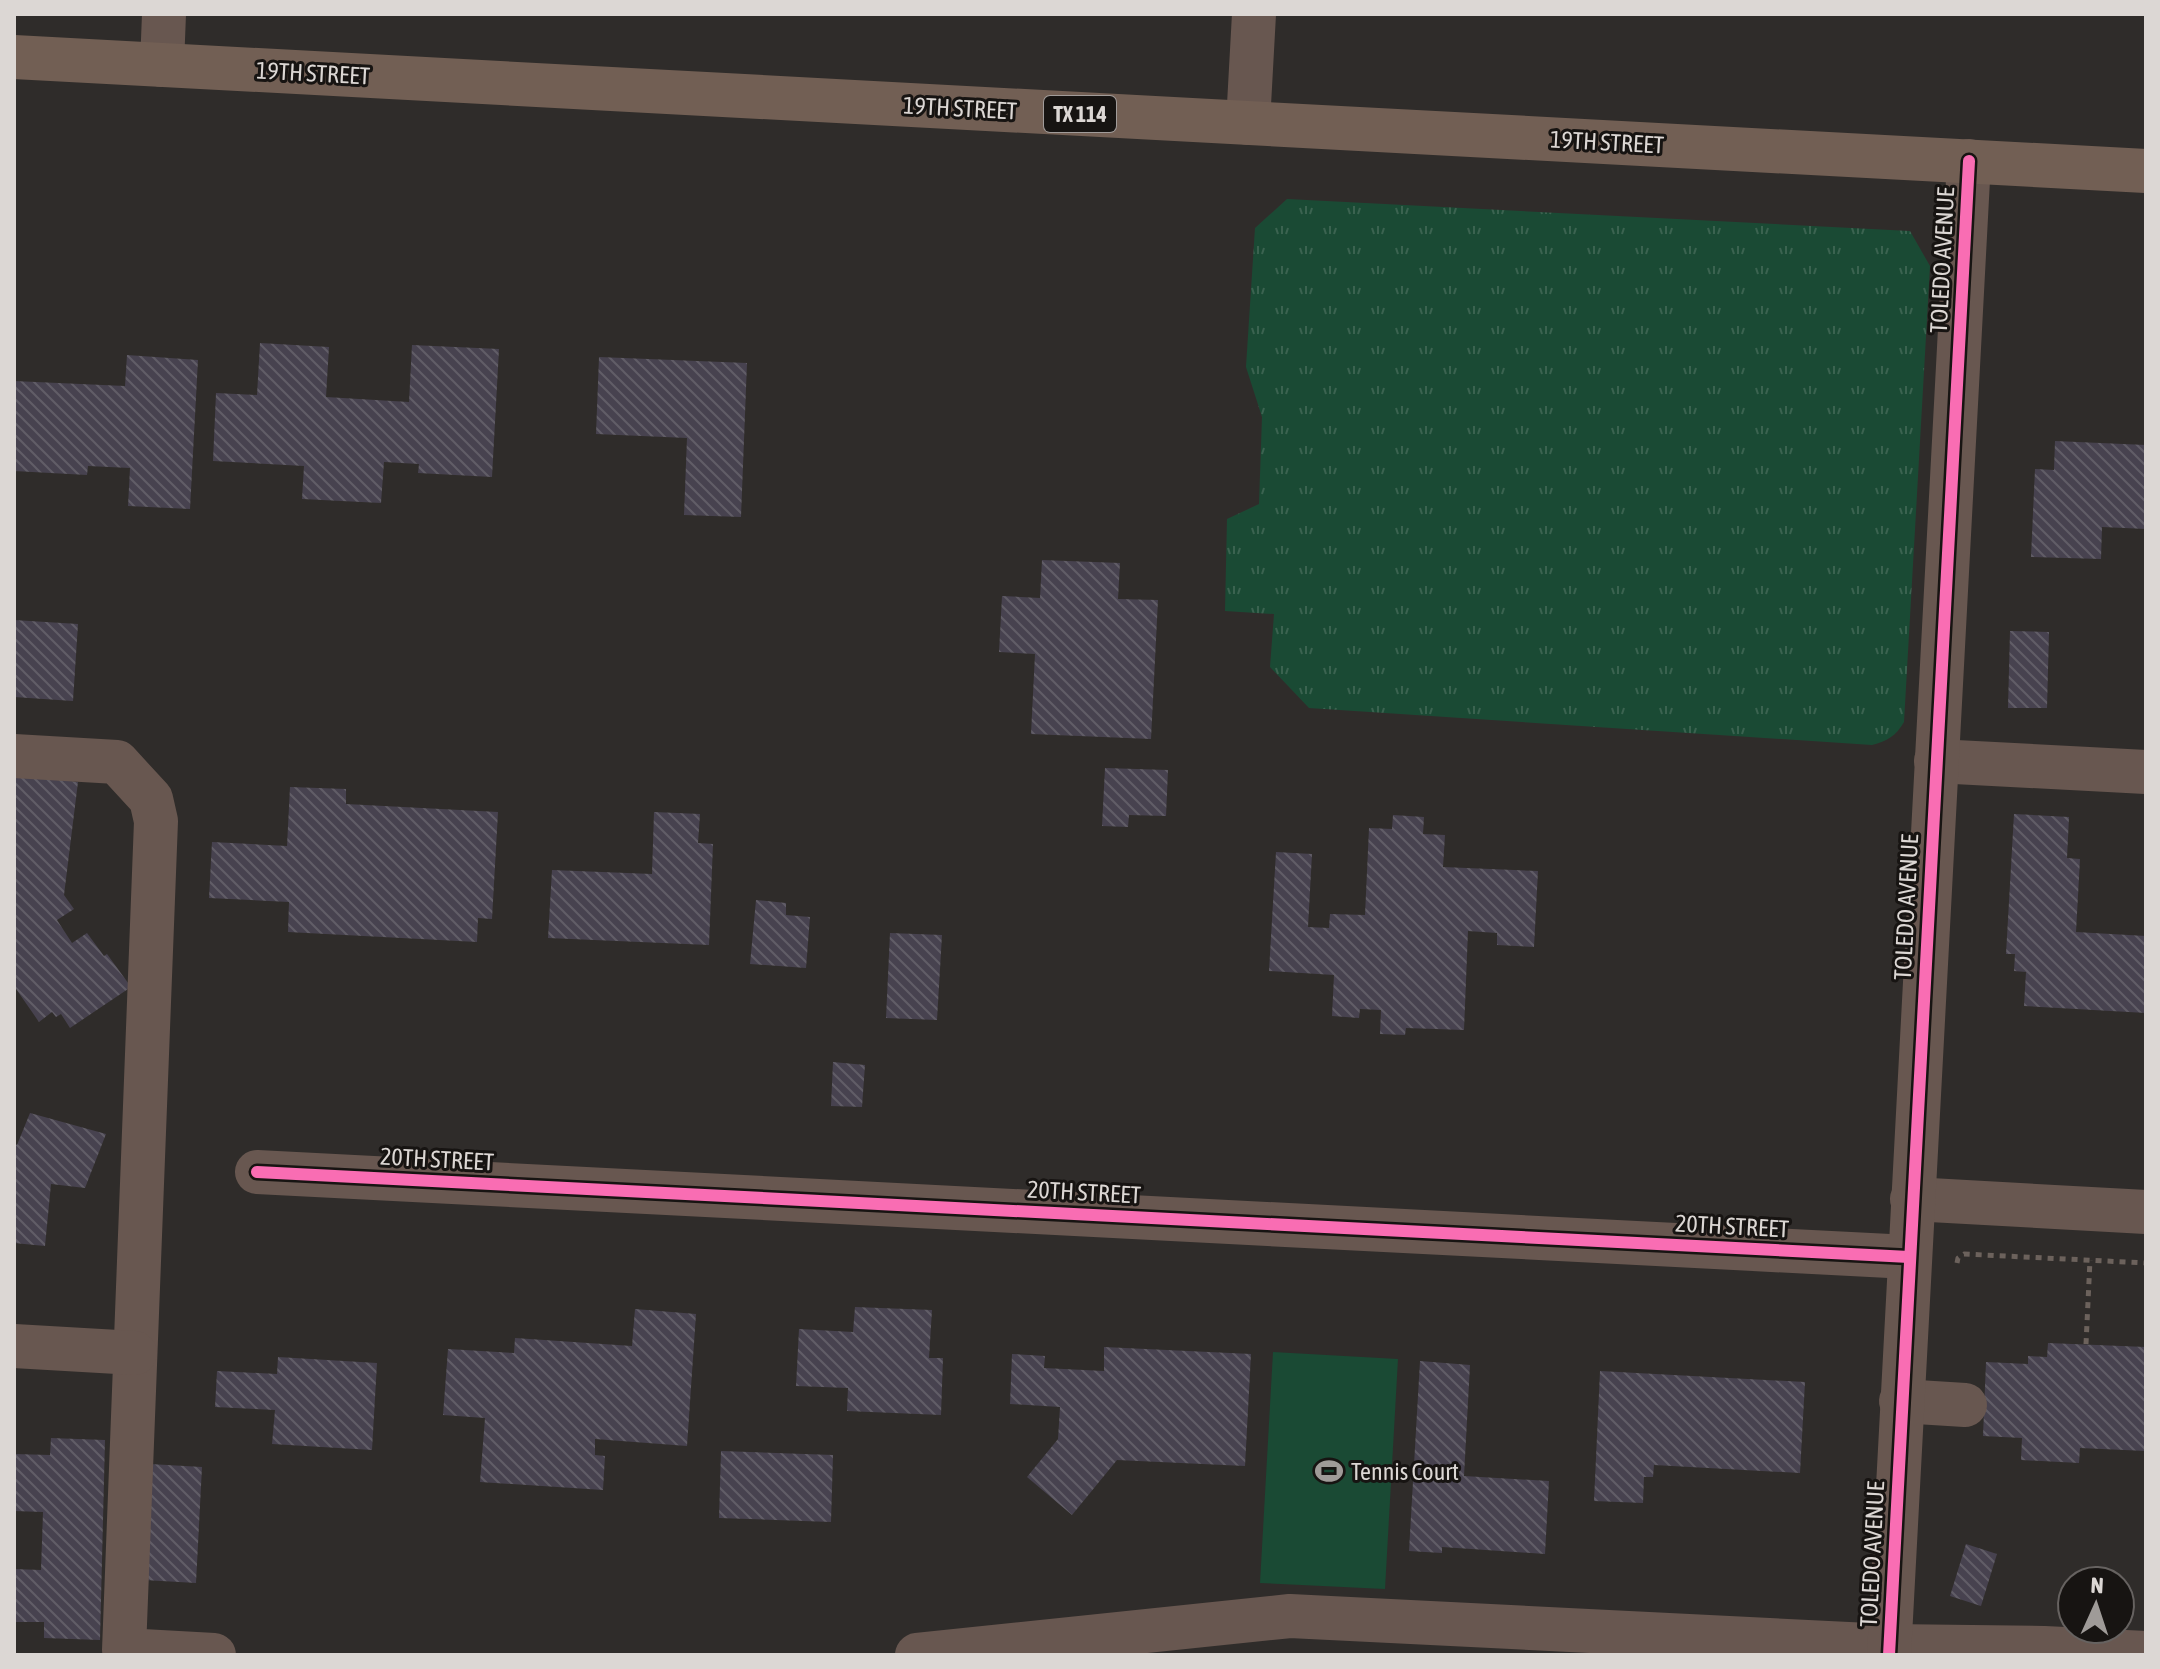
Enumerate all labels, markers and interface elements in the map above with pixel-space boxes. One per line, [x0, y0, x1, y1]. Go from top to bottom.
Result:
street label: 19TH STREET [255, 57, 371, 89]
street label: 19TH STREET [902, 92, 1018, 124]
road number: TX 114 [1044, 96, 1116, 132]
street label: 19TH STREET [1549, 126, 1665, 158]
street label: TOLEDO AVENUE [1925, 186, 1959, 334]
street label: TOLEDO AVENUE [1889, 833, 1923, 981]
street label: 20TH STREET [379, 1143, 495, 1175]
street label: 20TH STREET [1026, 1176, 1142, 1208]
street label: 20TH STREET [1674, 1210, 1790, 1242]
sports icon: Tennis Court [1314, 1456, 1344, 1486]
place label: Tennis Court [1351, 1458, 1459, 1485]
street label: TOLEDO AVENUE [1855, 1480, 1889, 1628]
north arrow [2056, 1565, 2136, 1645]
text: N [2090, 1572, 2104, 1598]

